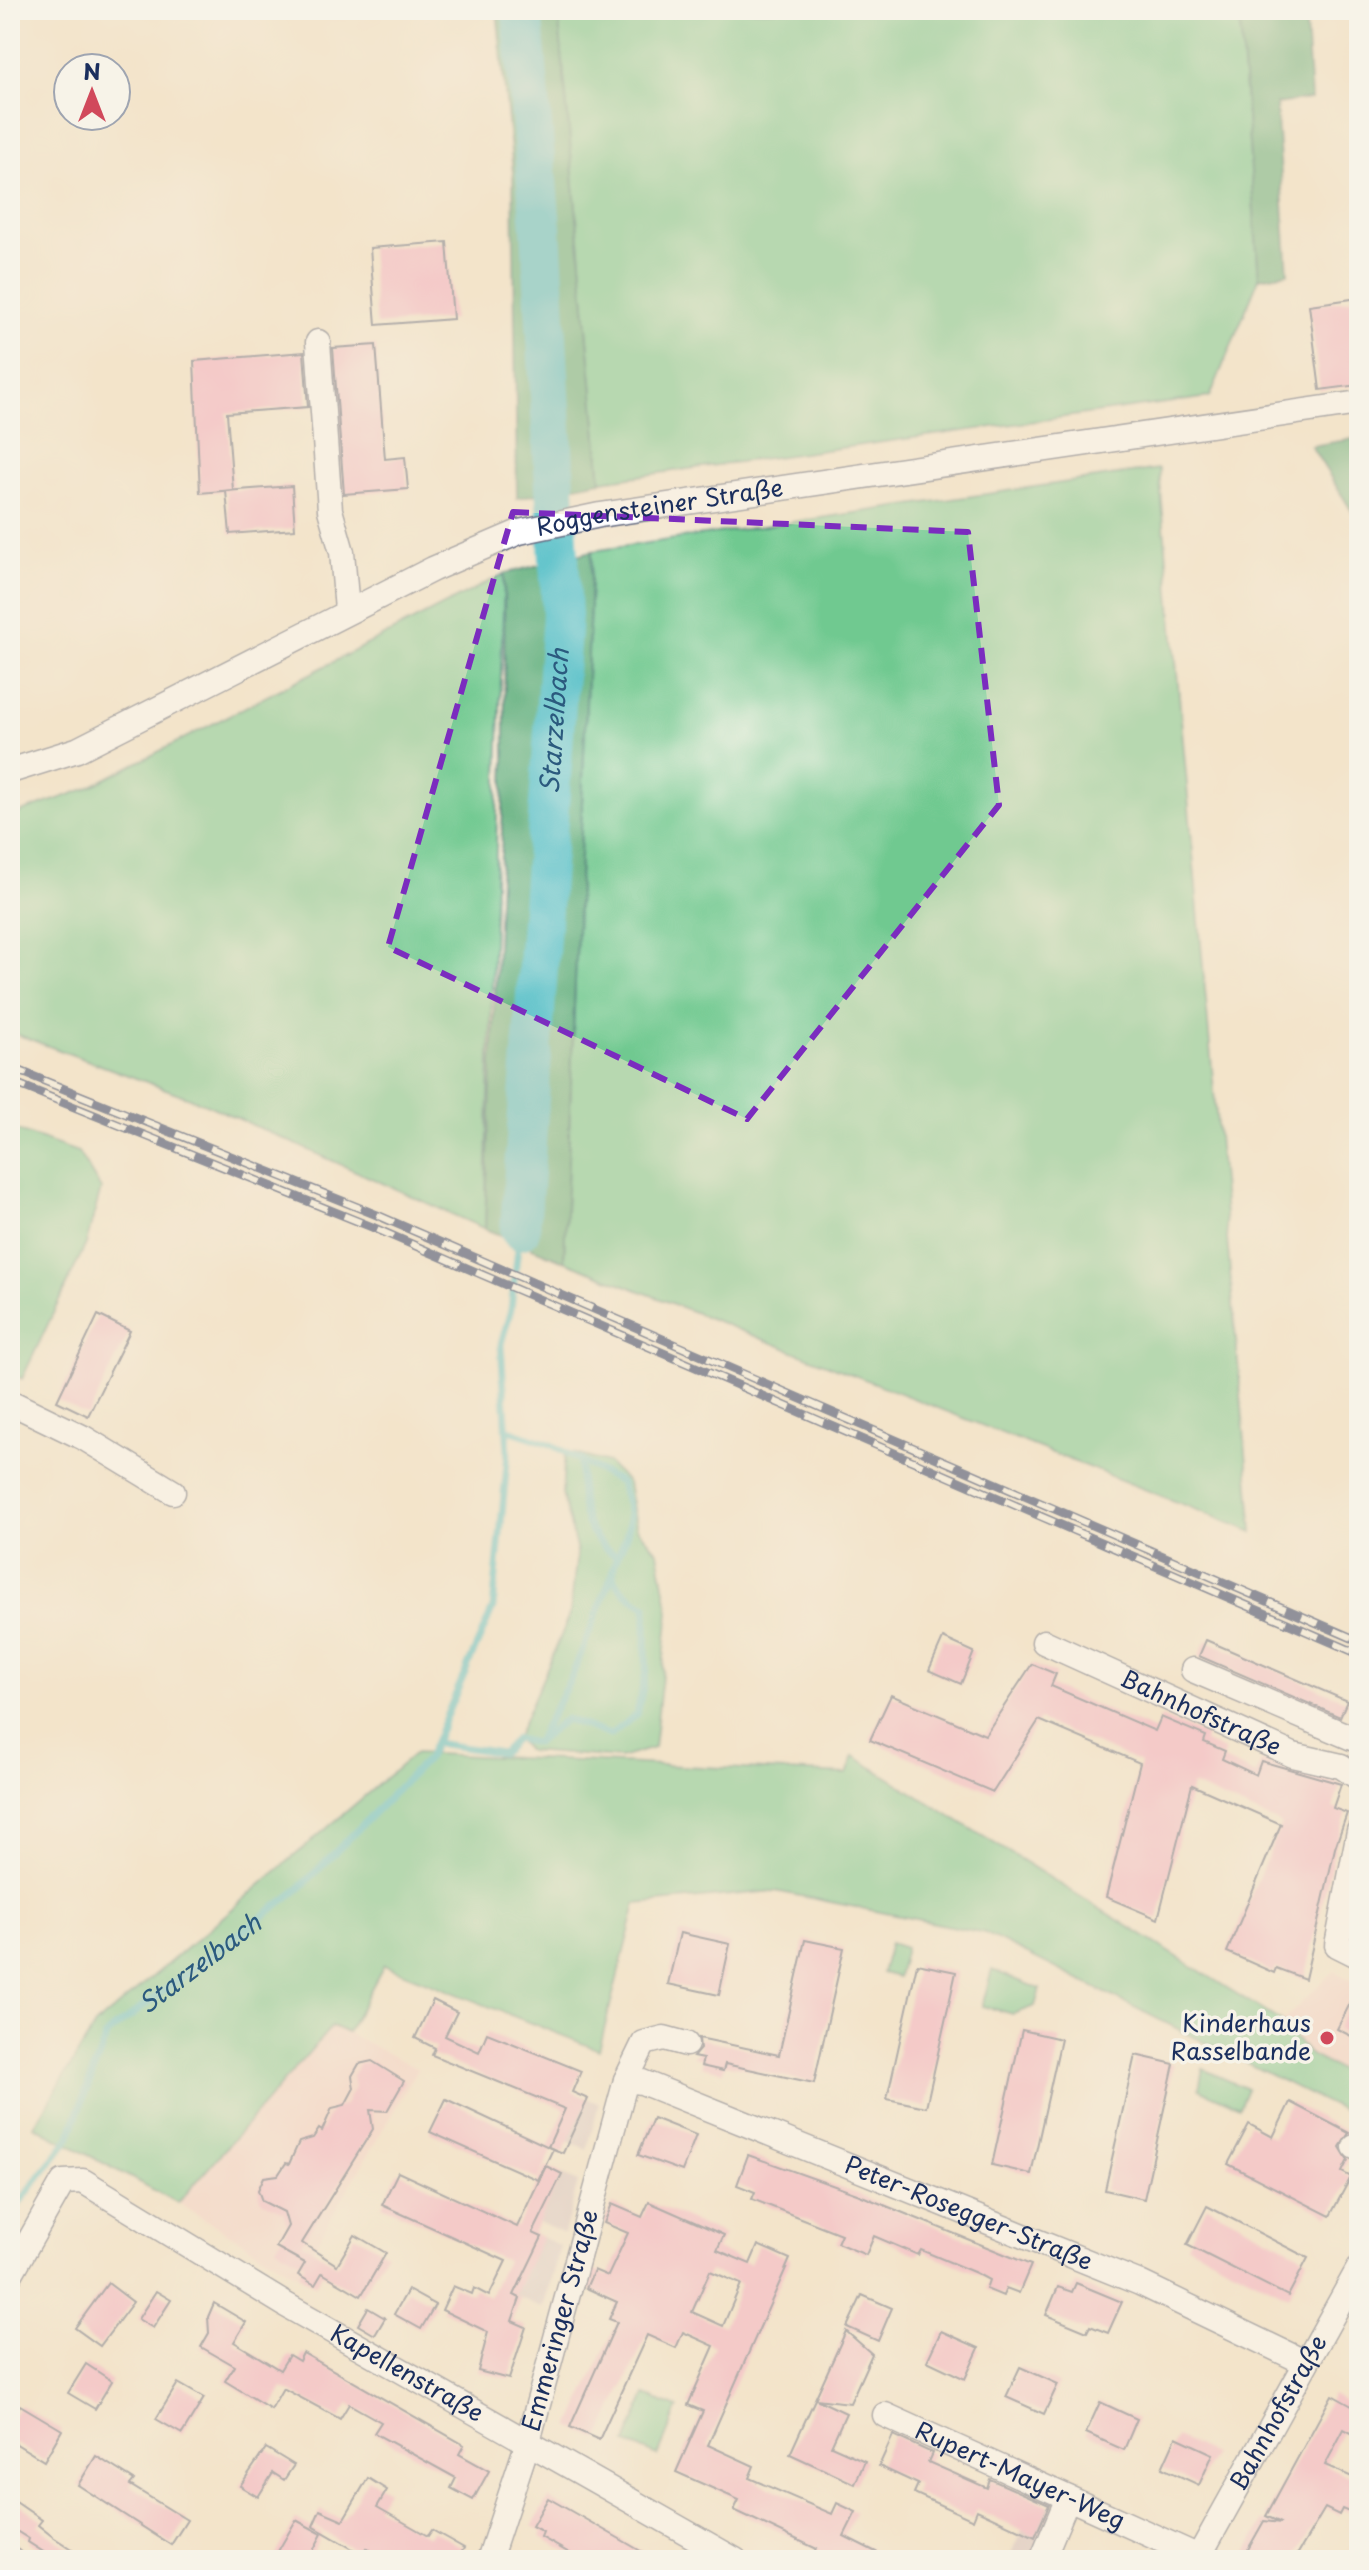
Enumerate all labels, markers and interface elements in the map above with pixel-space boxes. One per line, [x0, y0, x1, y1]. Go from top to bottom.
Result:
north arrow [52, 52, 132, 132]
text: N [83, 54, 101, 87]
street label: Roggensteiner Straße [532, 468, 785, 544]
water label: Starzelbach [529, 646, 578, 795]
street label: Bahnhofstraße [1115, 1659, 1288, 1764]
water label: Starzelbach [129, 1903, 269, 2022]
place label: Kinderhaus Rasselbande [1171, 2004, 1311, 2068]
marker: Kinderhaus Rasselbande [1318, 2029, 1336, 2047]
street label: Peter-Rosegger-Straße [840, 2146, 1099, 2278]
street label: Emmeringer Straße [512, 2205, 606, 2435]
street label: Kapellenstraße [325, 2314, 491, 2430]
street label: Bahnhofstraße [1219, 2328, 1335, 2497]
street label: Rupert-Mayer-Weg [910, 2411, 1132, 2537]

